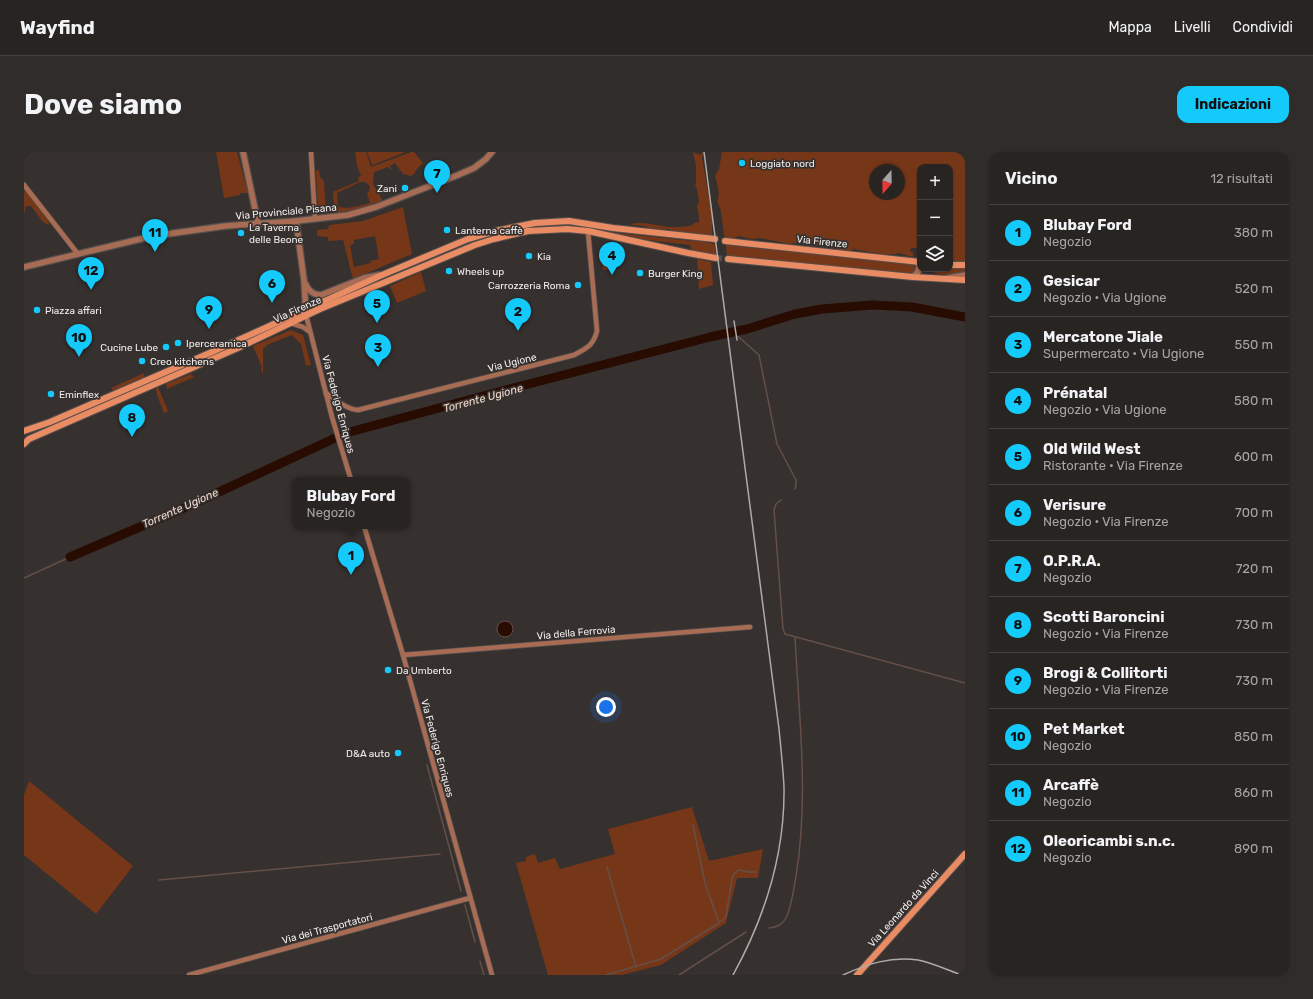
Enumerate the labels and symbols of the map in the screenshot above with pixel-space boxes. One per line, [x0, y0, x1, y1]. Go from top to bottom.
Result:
marker: Loggiato nord [737, 158, 747, 168]
place label: Loggiato nord [750, 158, 815, 170]
pin: 7 [424, 160, 450, 193]
north arrow [869, 164, 905, 200]
place label: Zani [377, 183, 397, 195]
marker: Zani [400, 183, 410, 193]
street label: Via Provinciale Pisana [235, 202, 337, 222]
pin: 11 [142, 219, 168, 252]
place label: La Taverna delle Beone [249, 222, 304, 246]
marker: Lanterna caffè [442, 225, 452, 235]
place label: Lanterna caffè [455, 225, 523, 237]
marker: La Taverna delle Beone [236, 228, 246, 238]
street label: Via Firenze [796, 233, 848, 251]
pin: 4 [599, 242, 625, 275]
marker: Kia [524, 251, 534, 261]
place label: Kia [537, 251, 551, 263]
pin: 12 [78, 257, 104, 290]
marker: Wheels up [444, 266, 454, 276]
place label: Wheels up [457, 266, 504, 278]
marker: Burger King [635, 268, 645, 278]
place label: Burger King [648, 268, 702, 280]
pin: 6 [259, 270, 285, 303]
place label: Carrozzeria Roma [488, 280, 570, 292]
marker: Carrozzeria Roma [573, 280, 583, 290]
pin: 5 [364, 290, 390, 323]
street label: Via Firenze [272, 294, 324, 326]
pin: 9 [196, 296, 222, 329]
pin: 2 [505, 298, 531, 331]
marker: Piazza affari [32, 305, 42, 315]
place label: Piazza affari [45, 305, 102, 317]
pin: 10 [66, 324, 92, 357]
pin: 3 [365, 334, 391, 367]
marker: Iperceramica [173, 338, 183, 348]
place label: Iperceramica [186, 338, 247, 350]
place label: Cucine Lube [100, 342, 158, 354]
marker: Cucine Lube [161, 342, 171, 352]
street label: Via Ugione [487, 351, 538, 375]
street label: Via Federigo Enriques [319, 354, 357, 455]
marker: Creo kitchens [137, 356, 147, 366]
place label: Creo kitchens [150, 356, 214, 368]
water label: Torrente Ugione [442, 382, 524, 415]
marker: Eminflex [46, 389, 56, 399]
place label: Eminflex [59, 389, 100, 401]
pin: 8 [119, 404, 145, 437]
water label: Torrente Ugione [140, 486, 220, 531]
pin: 1 [338, 542, 364, 575]
street label: Via della Ferrovia [536, 624, 616, 642]
marker: Da Umberto [383, 665, 393, 675]
place label: Da Umberto [396, 665, 452, 677]
your location [596, 697, 616, 717]
street label: Via Federigo Enriques [418, 698, 456, 799]
place label: D&A auto [346, 748, 390, 760]
marker: D&A auto [393, 748, 403, 758]
street label: Via Leonardo da Vinci [866, 868, 942, 950]
street label: Via dei Trasportatori [281, 911, 374, 947]

